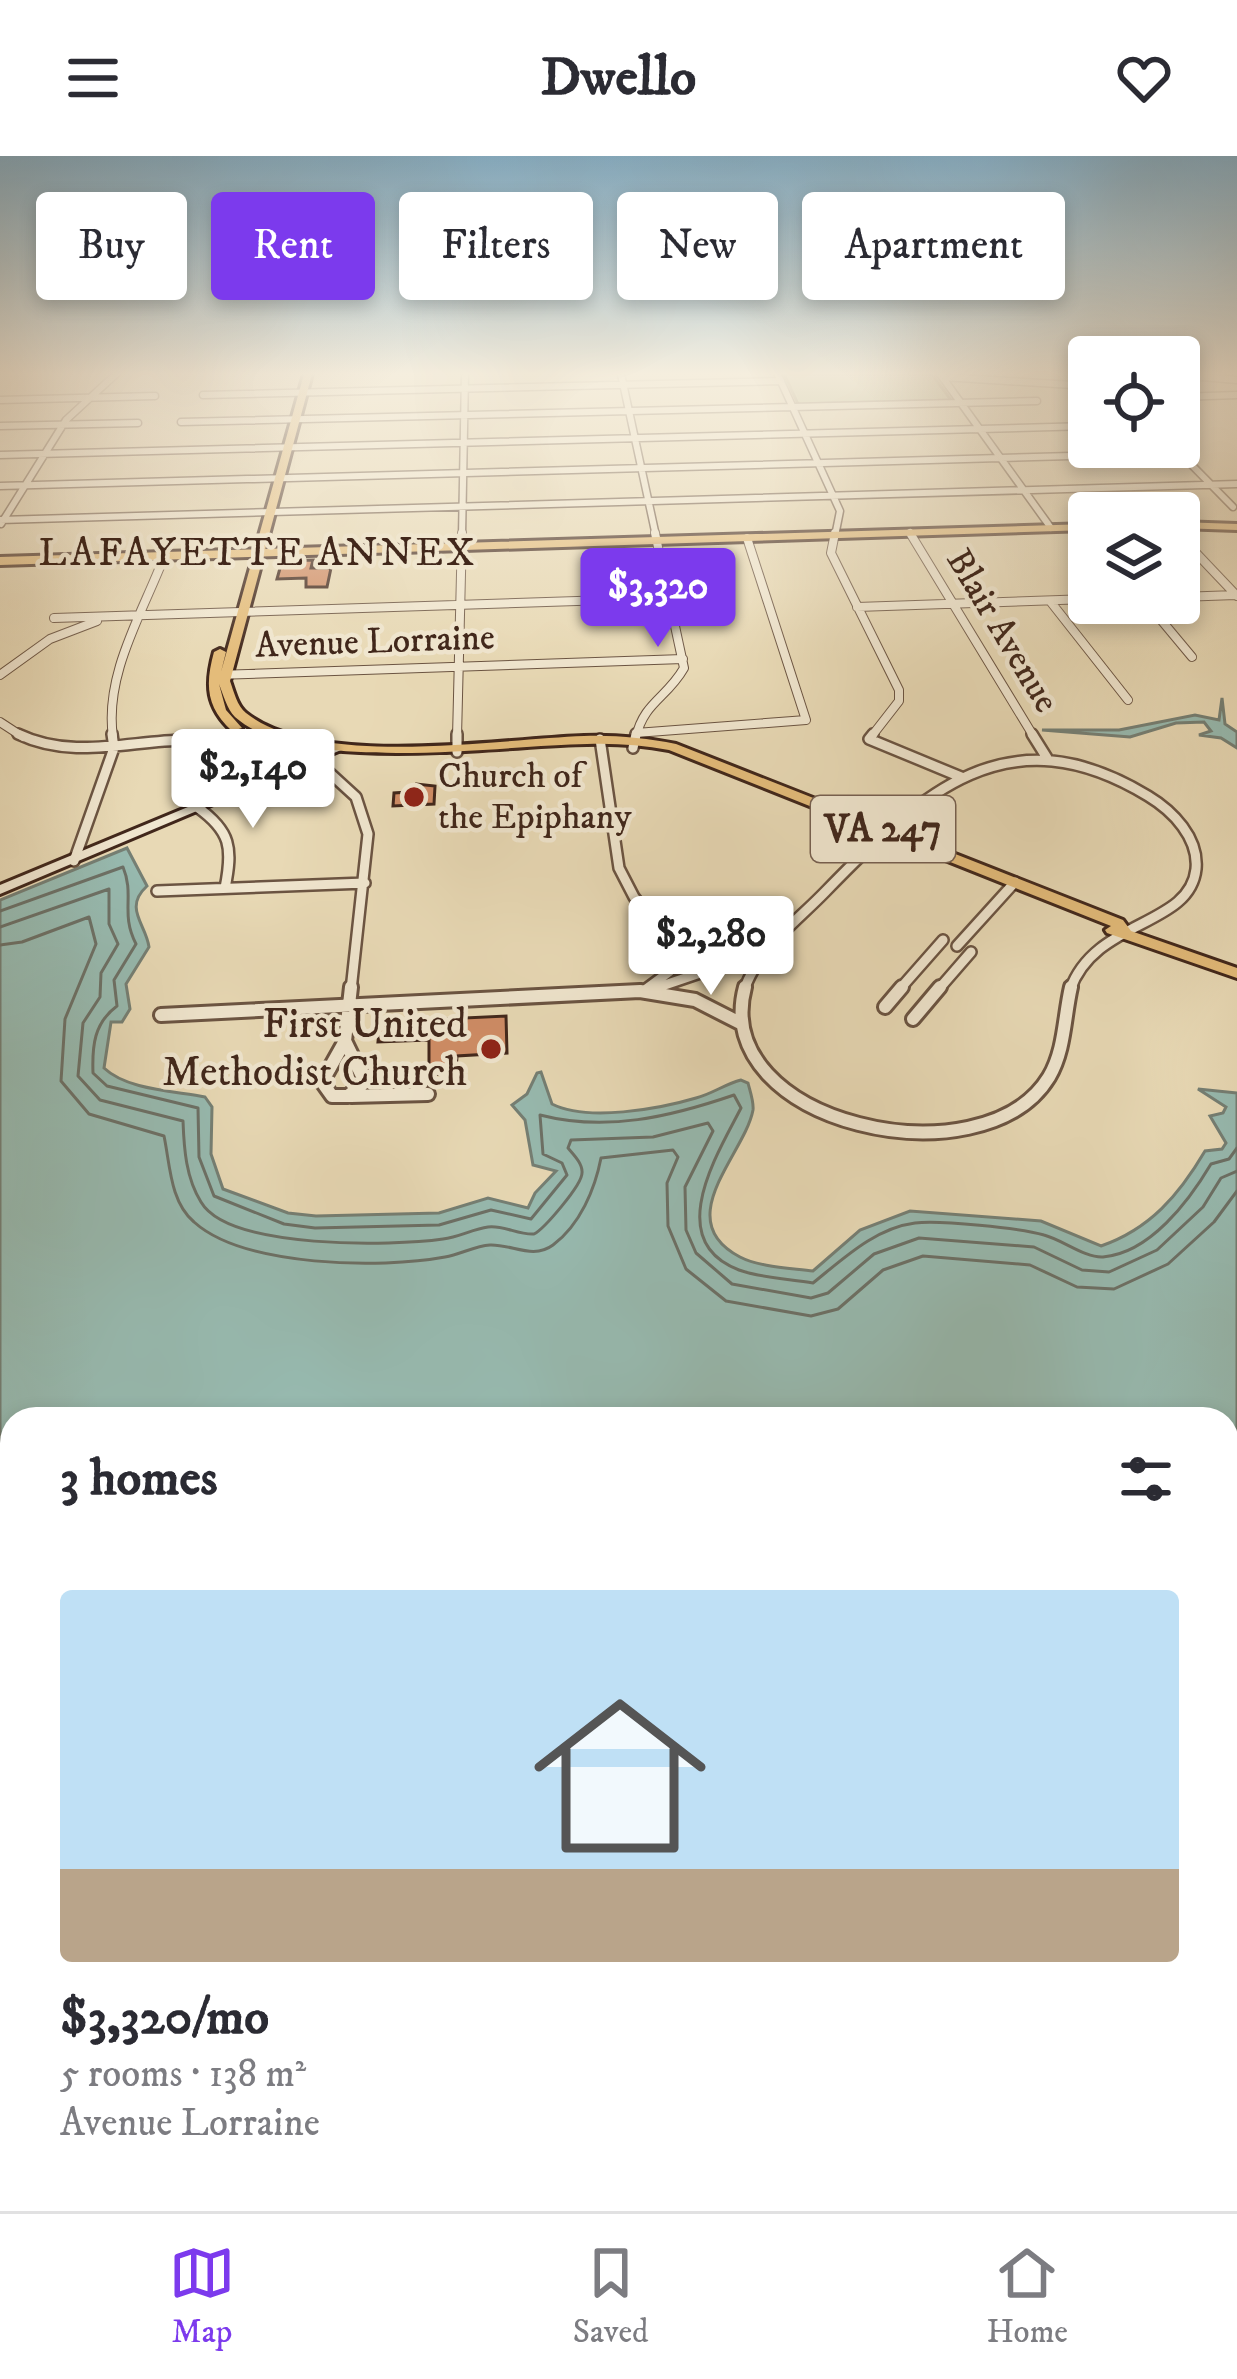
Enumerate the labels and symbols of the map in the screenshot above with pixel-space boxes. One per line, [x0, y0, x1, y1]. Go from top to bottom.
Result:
district label: LAFAYETTE ANNEX [39, 529, 477, 578]
street label: Blair Avenue [936, 541, 1068, 721]
pin: $3,320 [560, 548, 756, 650]
street label: Avenue Lorraine [254, 615, 496, 669]
pin: $2,140 [155, 729, 351, 831]
place label: Church of the Epiphany [438, 754, 632, 840]
marker: Church of the Epiphany [401, 784, 427, 810]
road number: VA 247 [811, 796, 955, 862]
pin: $2,280 [613, 896, 809, 998]
place label: First United Methodist Church [162, 999, 467, 1099]
marker: First United Methodist Church [478, 1036, 504, 1062]

